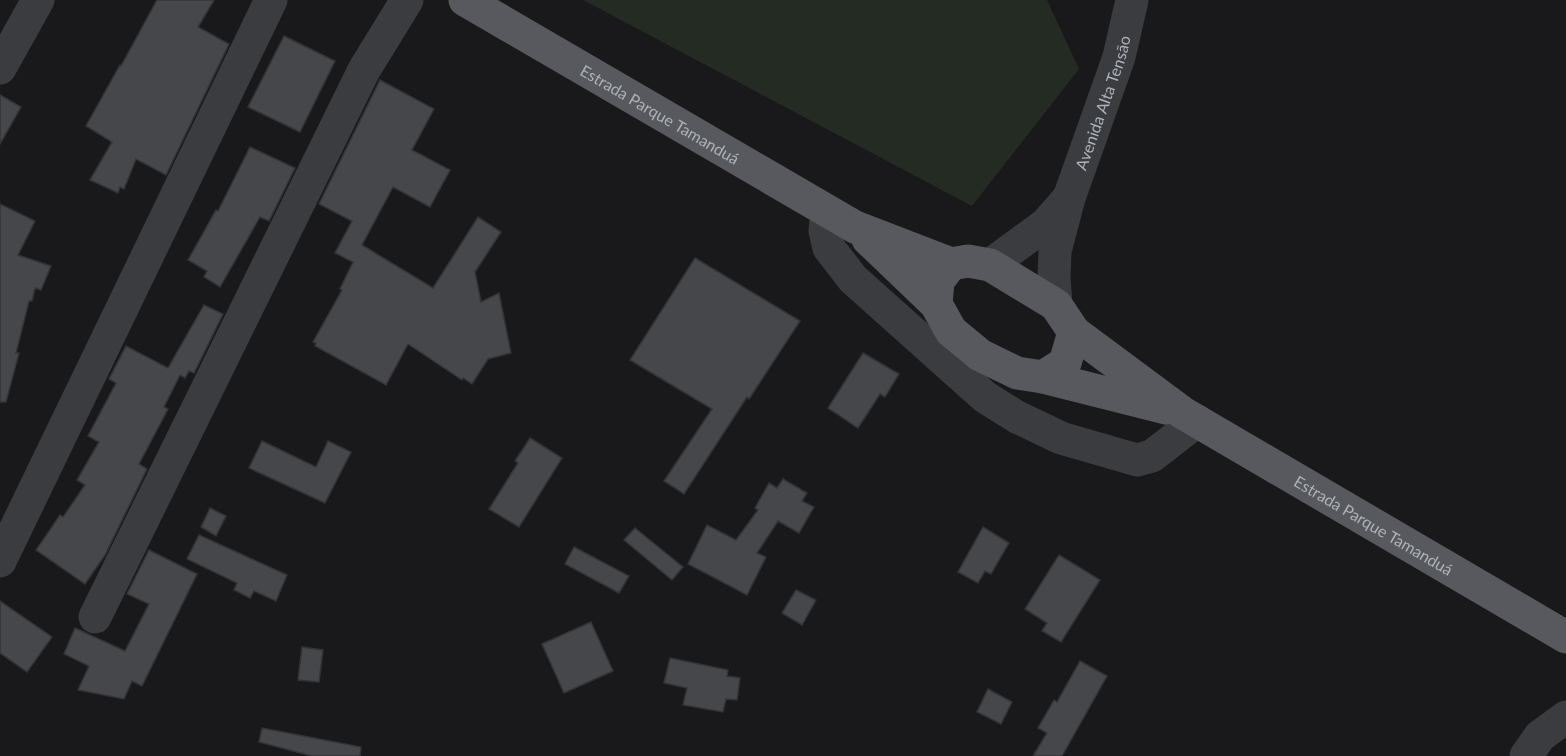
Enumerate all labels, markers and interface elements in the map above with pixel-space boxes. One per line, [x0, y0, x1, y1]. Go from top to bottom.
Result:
street label: Avenida Alta Tensāo [1070, 34, 1133, 172]
street label: Estrada Parque Tamanduá [577, 60, 743, 167]
street label: Estrada Parque Tamanduá [1291, 471, 1457, 579]

